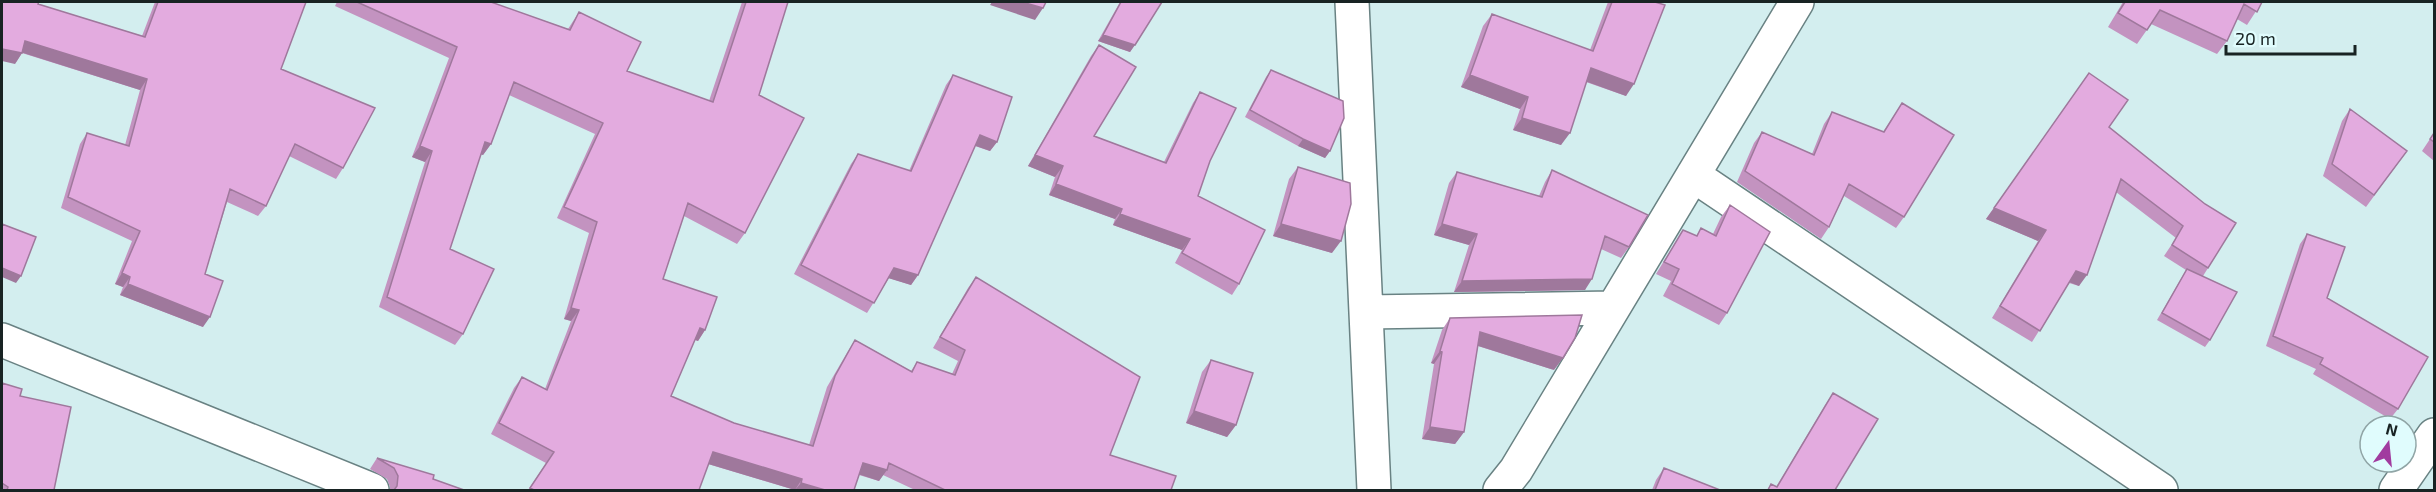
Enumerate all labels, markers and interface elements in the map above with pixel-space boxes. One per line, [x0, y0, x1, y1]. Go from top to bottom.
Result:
scale bar [2226, 18, 2355, 56]
text: 20 m [2235, 27, 2276, 49]
north arrow [2358, 414, 2418, 474]
text: N [2384, 418, 2400, 440]

